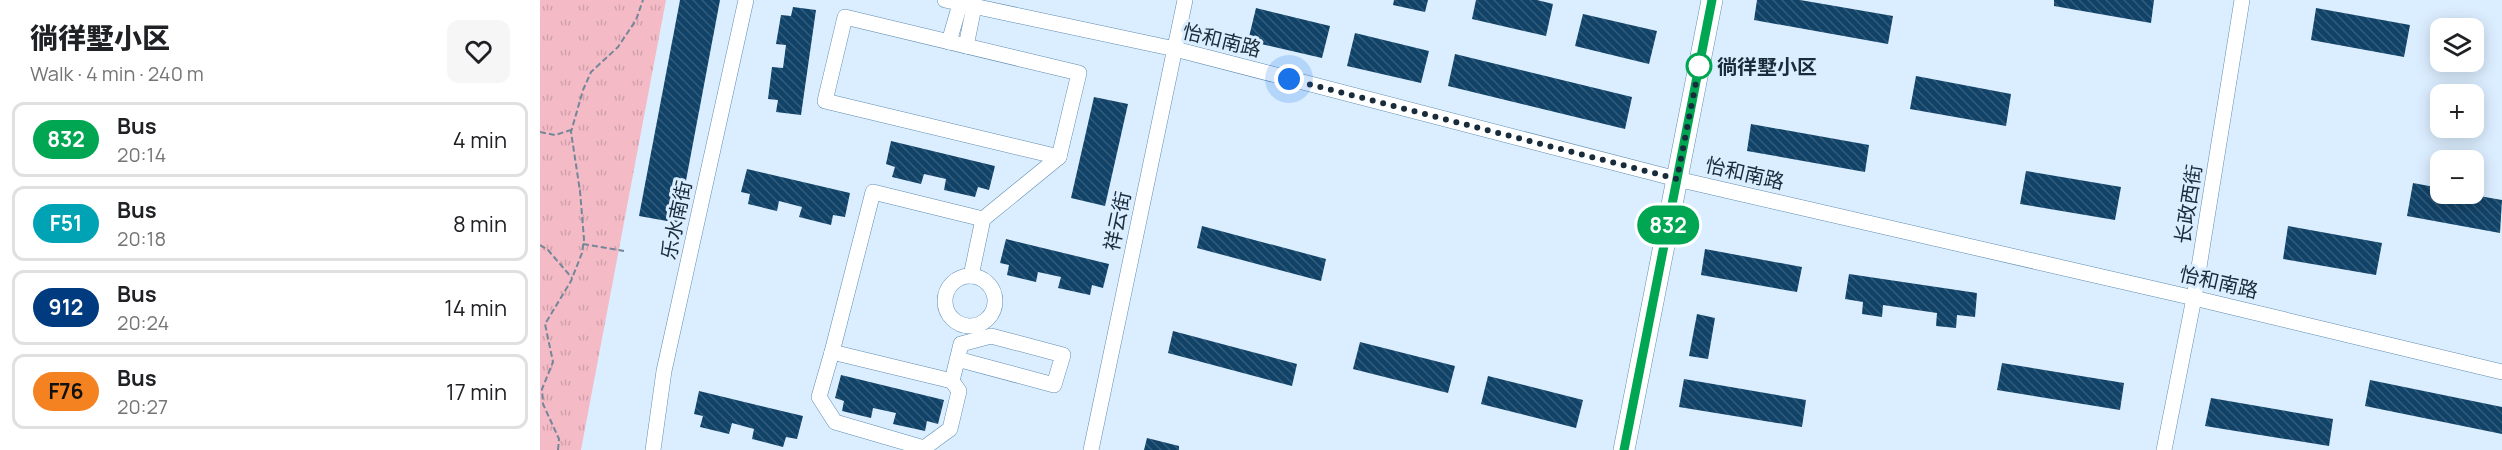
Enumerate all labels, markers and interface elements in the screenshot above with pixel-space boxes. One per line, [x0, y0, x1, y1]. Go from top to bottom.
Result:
street label: 怡和南路 [1180, 17, 1264, 63]
text: 徜徉墅小区 [30, 18, 170, 56]
map controls [2430, 18, 2484, 204]
button: layers [2430, 18, 2484, 72]
button: heart [447, 20, 510, 83]
marker: 徜徉墅小区 [1686, 53, 1712, 79]
place label: 徜徉墅小区 [1717, 53, 1817, 80]
text: Walk · 4 min · 240 m [30, 60, 204, 87]
your location [1274, 64, 1304, 94]
button: + [2430, 84, 2484, 138]
text: Bus [117, 111, 157, 141]
text: 832 [47, 125, 85, 153]
text: 4 min [453, 125, 507, 155]
text: 20:14 [117, 141, 166, 168]
button: − [2430, 150, 2484, 204]
street label: 怡和南路 [1703, 151, 1787, 195]
street label: 长政西街 [2168, 162, 2208, 246]
street label: 乐水南街 [654, 178, 698, 262]
street label: 祥云街 [1098, 189, 1136, 253]
text: Bus [117, 195, 157, 225]
line badge: 832 [1634, 206, 1702, 244]
text: F51 [50, 209, 82, 237]
text: 8 min [453, 209, 507, 239]
text: 832 [1649, 211, 1687, 239]
text: 20:18 [117, 225, 166, 252]
street label: 怡和南路 [2177, 260, 2261, 304]
text: Bus [117, 279, 157, 309]
text: 912 [49, 293, 83, 321]
text: 14 min [444, 293, 507, 323]
text: 20:24 [117, 309, 169, 336]
text: Bus [117, 363, 157, 393]
text: F76 [48, 377, 84, 405]
text: 17 min [446, 377, 507, 407]
text: 20:27 [117, 393, 168, 420]

